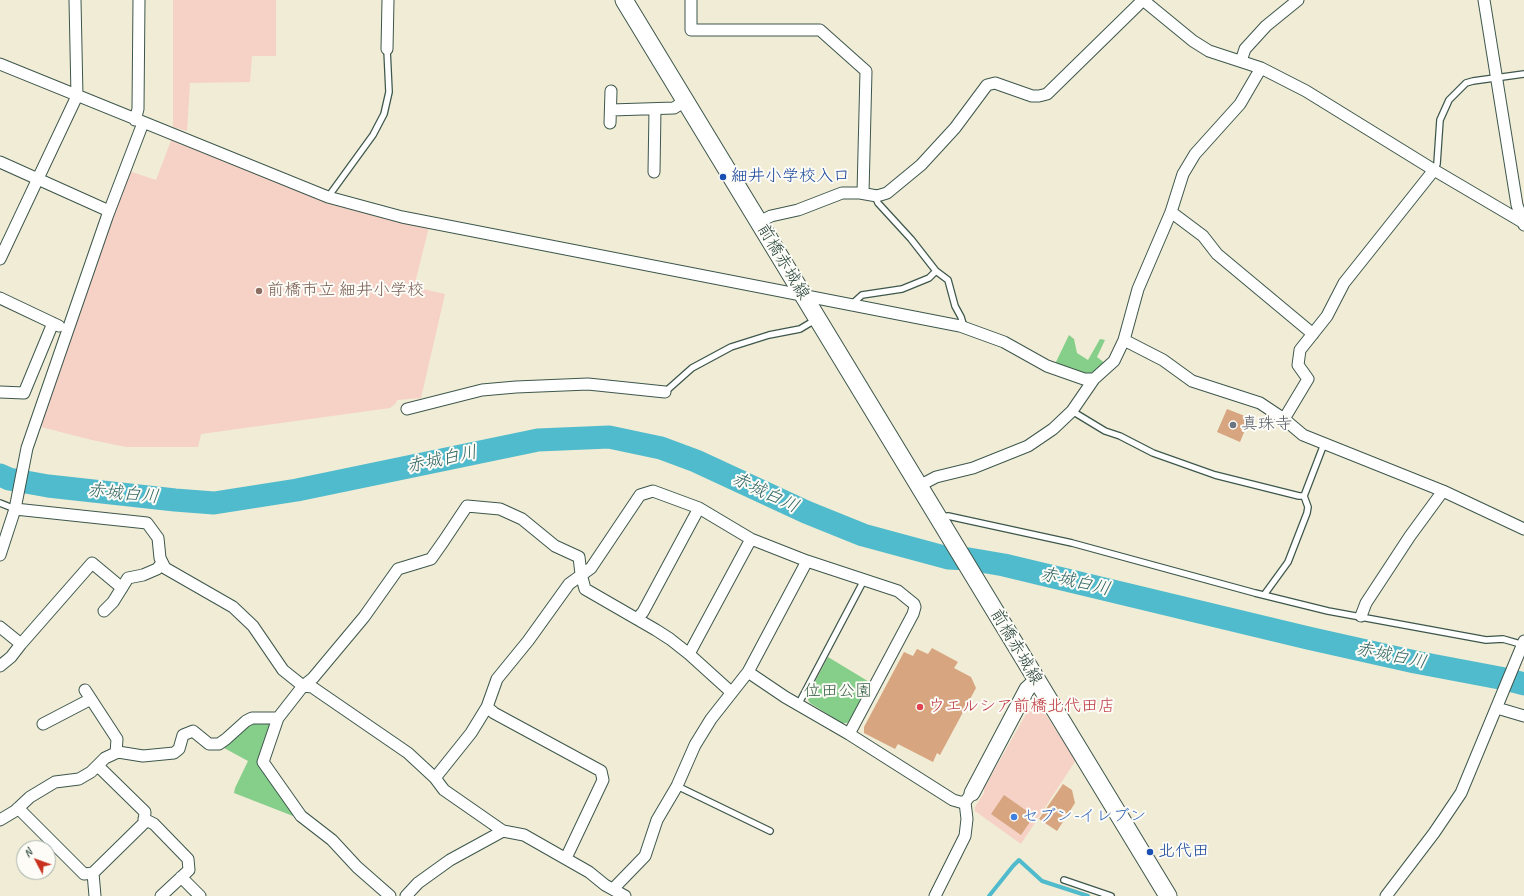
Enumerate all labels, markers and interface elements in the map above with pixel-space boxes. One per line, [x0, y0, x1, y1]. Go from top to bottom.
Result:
place label: 細井小学校入口 [731, 167, 850, 187]
marker: 細井小学校入口 [718, 172, 728, 182]
street label: 前橋赤城線 [752, 220, 814, 304]
place label: 前橋市立 細井小学校 [267, 281, 424, 301]
marker: 前橋市立 細井小学校 [254, 286, 264, 296]
place label: 真珠寺 [1241, 415, 1292, 435]
marker: 真珠寺 [1228, 420, 1238, 430]
water label: 赤城白川 [405, 442, 479, 478]
water label: 赤城白川 [728, 468, 802, 518]
water label: 赤城白川 [86, 479, 160, 509]
water label: 赤城白川 [1037, 563, 1113, 601]
street label: 前橋赤城線 [985, 605, 1047, 689]
water label: 赤城白川 [1354, 638, 1428, 674]
park label: 位田公園 [804, 682, 872, 702]
place label: ウエルシア前橋北代田店 [928, 697, 1115, 717]
marker: ウエルシア前橋北代田店 [915, 702, 925, 712]
place label: セブン-イレブン [1022, 807, 1147, 827]
marker: セブン-イレブン [1009, 812, 1019, 822]
north arrow [16, 840, 56, 880]
place label: 北代田 [1158, 842, 1209, 862]
text: N [20, 846, 35, 860]
marker: 北代田 [1145, 847, 1155, 857]

